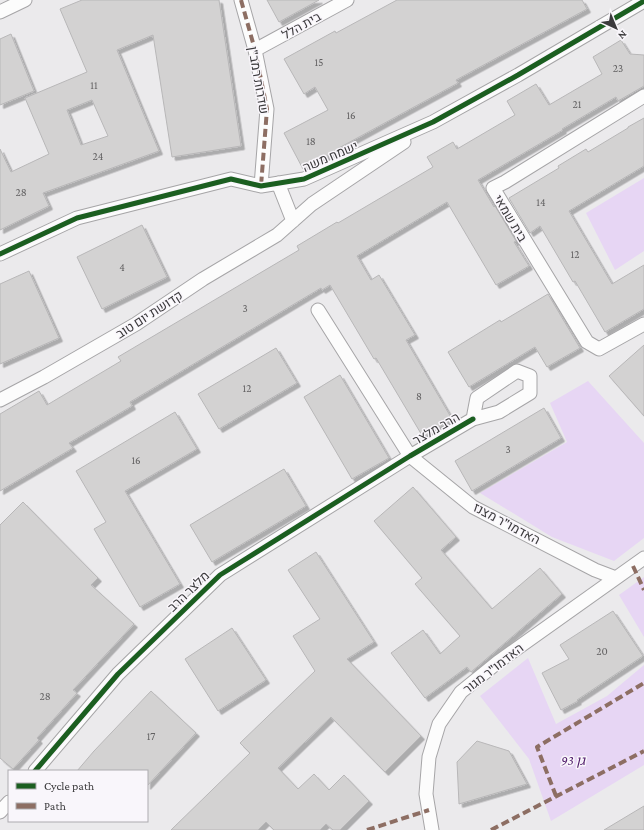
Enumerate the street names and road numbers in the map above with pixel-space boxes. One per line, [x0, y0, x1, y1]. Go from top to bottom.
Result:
street label: בית הלל [279, 9, 324, 42]
street label: שדרות רמב"ן [245, 45, 272, 115]
street label: ישמח משה [300, 138, 360, 175]
street label: בית שמאי [491, 192, 531, 245]
street label: קדושת יום טוב [113, 287, 186, 342]
street label: הרב מלצר [410, 409, 462, 448]
street label: האדמו"ר מצנז [471, 500, 543, 547]
street label: מלצר הרב [165, 568, 212, 615]
street label: האדמו"ר מגור [460, 640, 526, 697]

